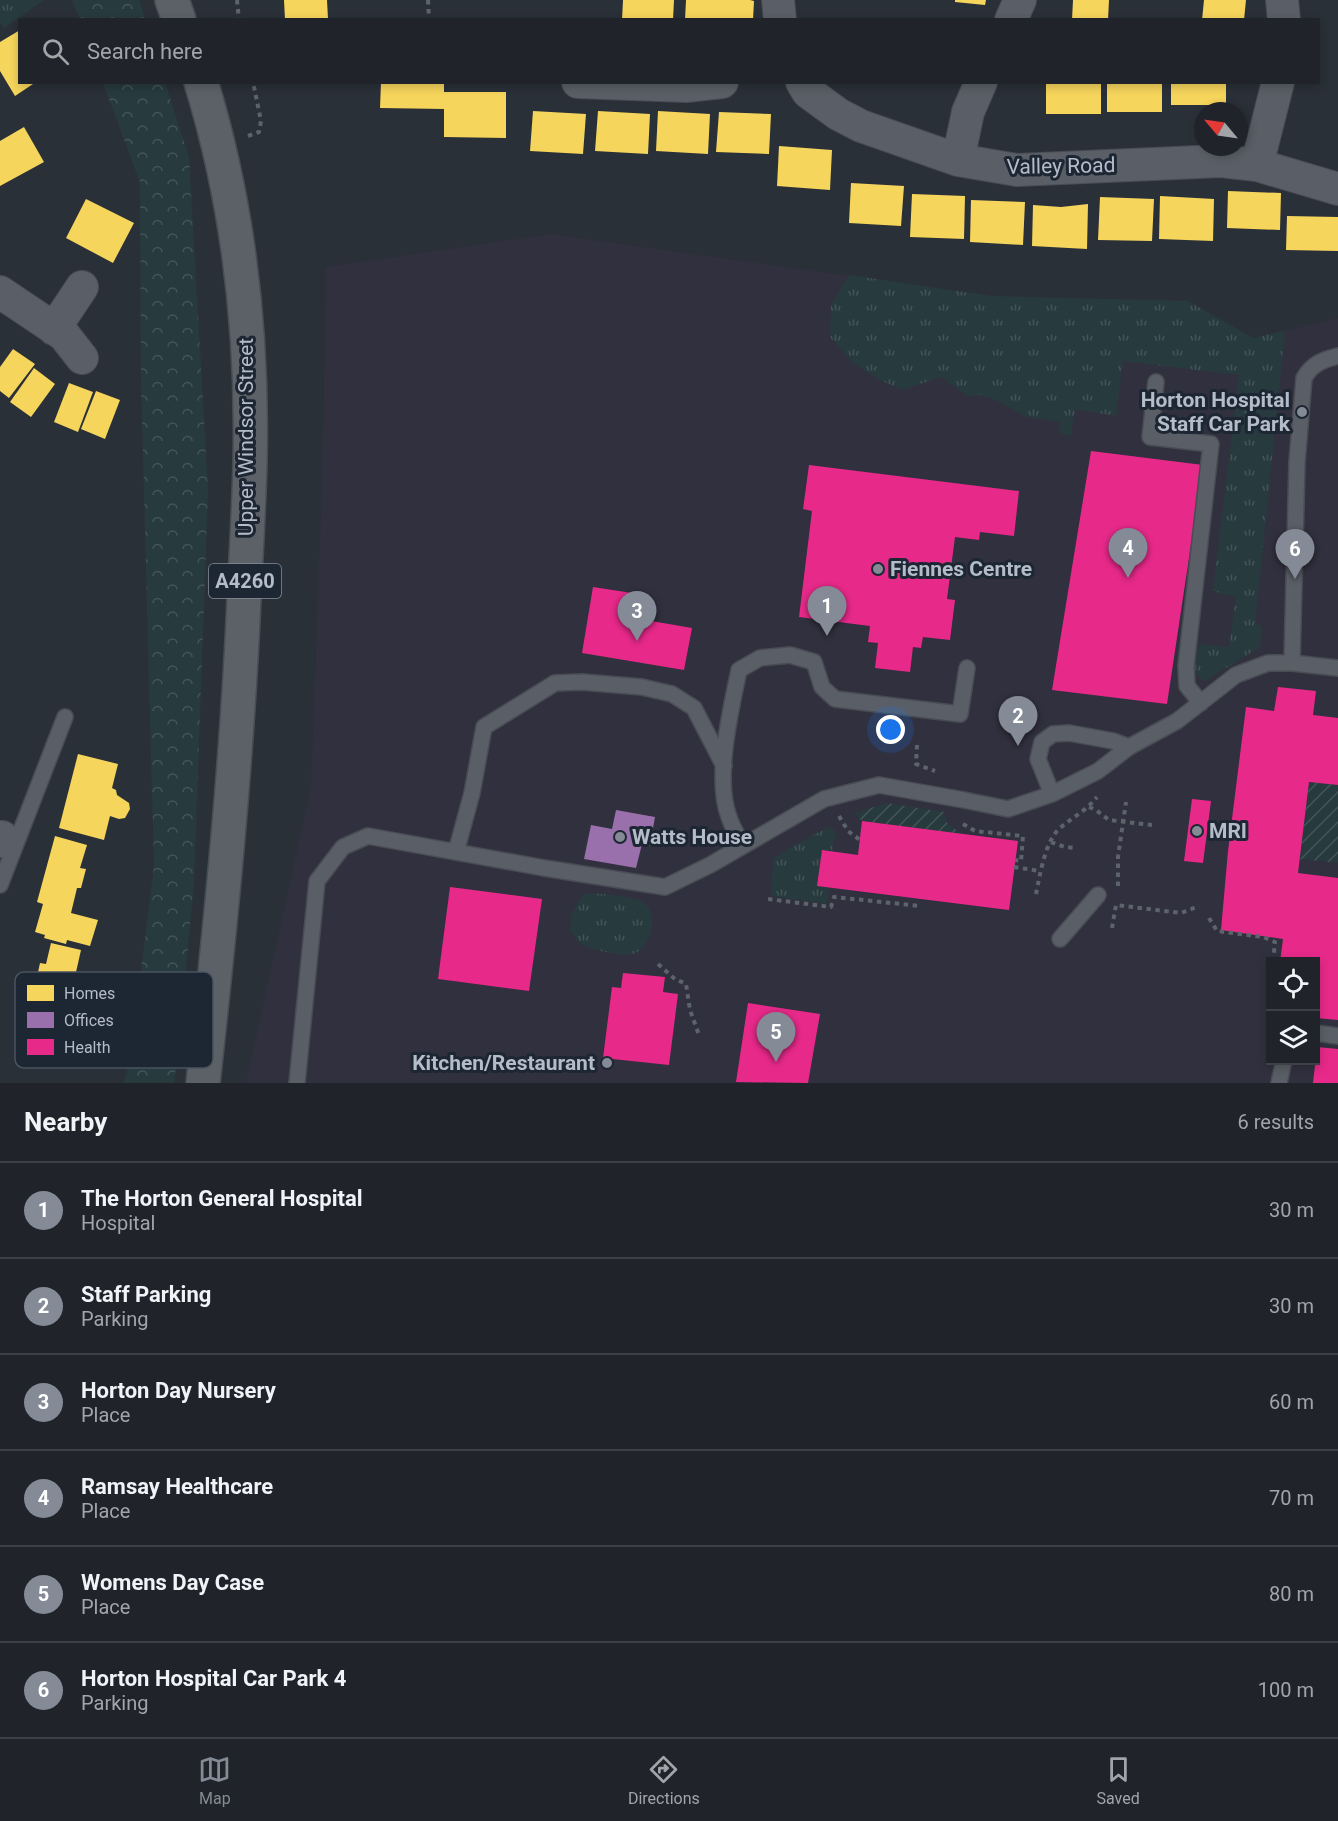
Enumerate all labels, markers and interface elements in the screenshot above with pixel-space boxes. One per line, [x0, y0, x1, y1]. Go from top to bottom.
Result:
search box [18, 18, 1320, 84]
icon: search [39, 35, 72, 68]
text: Search here [87, 39, 203, 64]
north arrow [1194, 102, 1248, 156]
street label: Valley Road [1006, 153, 1116, 179]
street label: Upper Windsor Street [234, 338, 258, 536]
place label: Horton Hospital Staff Car Park [1141, 388, 1291, 436]
marker: Horton Hospital Staff Car Park [1295, 405, 1309, 419]
pin: 4 [1108, 528, 1148, 578]
pin: 6 [1276, 530, 1314, 579]
place label: Fiennes Centre [890, 557, 1032, 581]
marker: Fiennes Centre [871, 562, 885, 576]
road number: A4260 [209, 564, 281, 598]
pin: 1 [808, 586, 846, 636]
pin: 3 [618, 592, 656, 641]
pin: 2 [998, 696, 1038, 746]
your location [876, 715, 905, 744]
place label: MRI [1209, 819, 1247, 843]
marker: MRI [1190, 824, 1204, 838]
place label: Watts House [632, 825, 752, 849]
marker: Watts House [613, 830, 627, 844]
map controls [1266, 957, 1320, 1065]
button: locate [1266, 957, 1320, 1011]
legend [15, 972, 213, 1068]
text: Homes [64, 984, 115, 1003]
text: Offices [64, 1011, 114, 1030]
button: layers [1266, 1011, 1320, 1065]
pin: 5 [756, 1012, 796, 1062]
text: Health [64, 1038, 111, 1057]
place label: Kitchen/Restaurant [412, 1051, 595, 1075]
marker: Kitchen/Restaurant [600, 1056, 614, 1070]
text: Nearby [24, 1107, 107, 1137]
text: 6 results [1238, 1110, 1314, 1134]
text: The Horton General Hospital [81, 1186, 363, 1211]
text: 1 [38, 1198, 49, 1222]
text: 30 m [1269, 1198, 1314, 1222]
text: Hospital [81, 1211, 155, 1235]
text: Staff Parking [81, 1282, 211, 1307]
text: 2 [38, 1294, 49, 1318]
text: 30 m [1269, 1294, 1314, 1318]
text: Parking [81, 1307, 148, 1331]
text: Horton Day Nursery [81, 1378, 276, 1403]
text: 3 [38, 1390, 49, 1414]
text: 60 m [1269, 1390, 1314, 1414]
text: Place [81, 1403, 130, 1427]
text: Ramsay Healthcare [81, 1474, 273, 1499]
text: 4 [38, 1486, 49, 1510]
text: 70 m [1269, 1486, 1314, 1510]
text: Place [81, 1499, 130, 1523]
text: Womens Day Case [81, 1570, 264, 1595]
text: 5 [38, 1582, 49, 1606]
text: 80 m [1269, 1582, 1314, 1606]
text: Place [81, 1595, 130, 1619]
text: Horton Hospital Car Park 4 [81, 1666, 346, 1691]
text: 6 [38, 1678, 49, 1702]
text: 100 m [1258, 1678, 1314, 1702]
text: Parking [81, 1691, 148, 1715]
tab: Map [198, 1753, 231, 1808]
tab: Directions [628, 1753, 700, 1808]
tab: Saved [1096, 1753, 1140, 1808]

